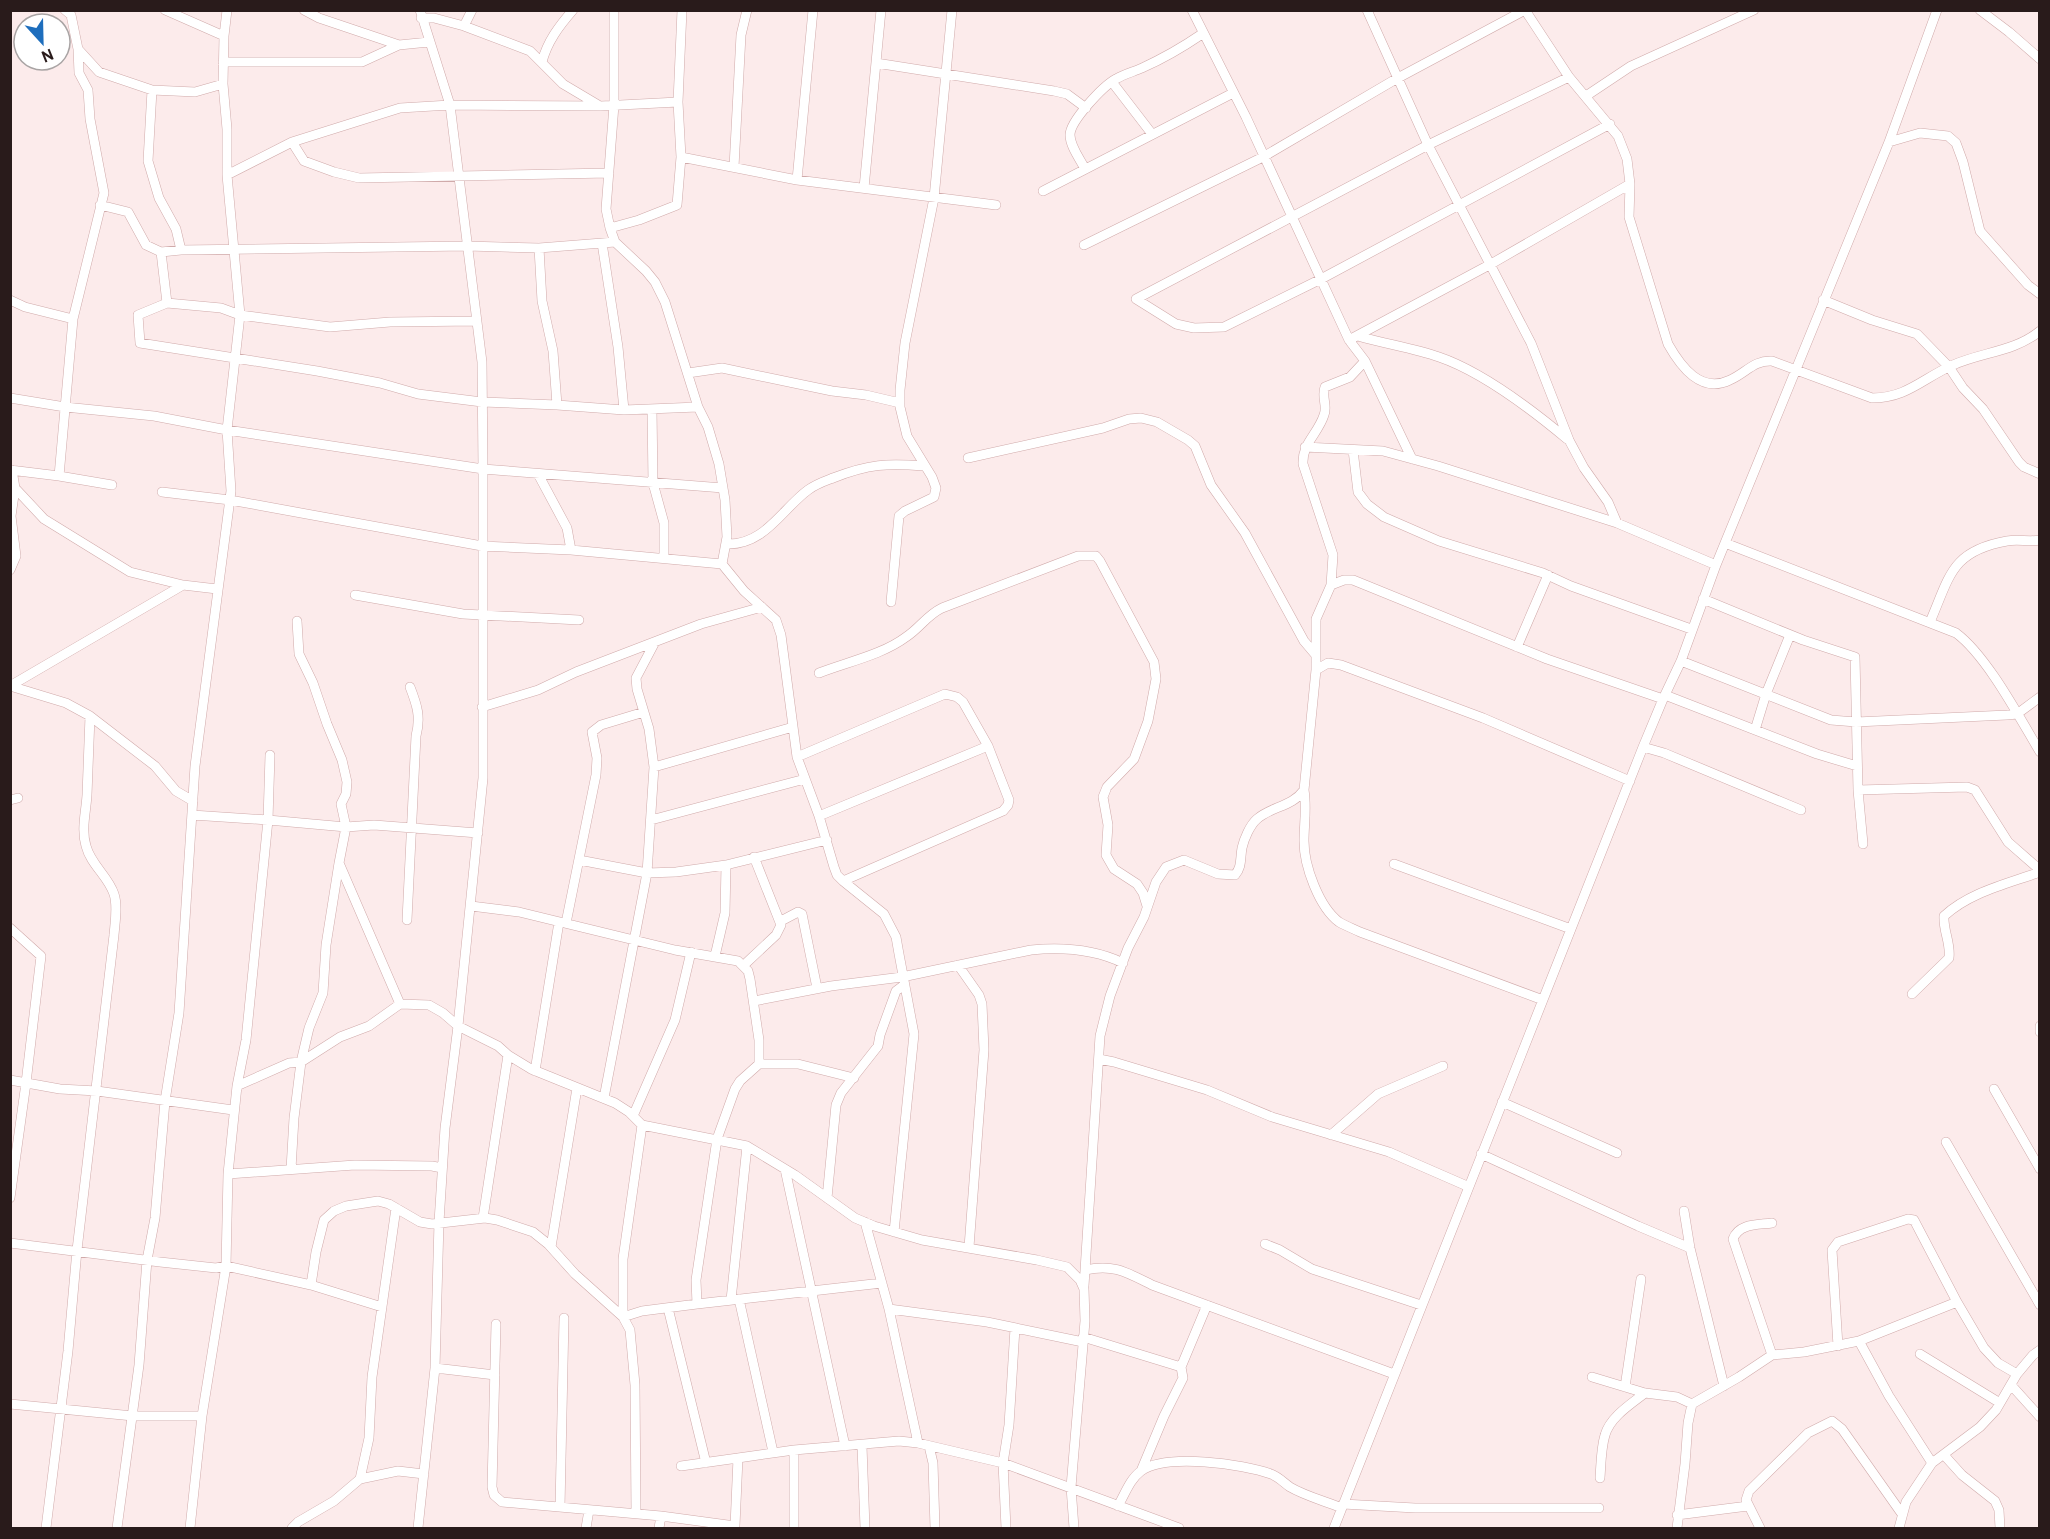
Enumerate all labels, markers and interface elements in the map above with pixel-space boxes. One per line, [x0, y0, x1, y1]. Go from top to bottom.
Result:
north arrow [12, 12, 72, 72]
text: N [38, 43, 56, 65]

